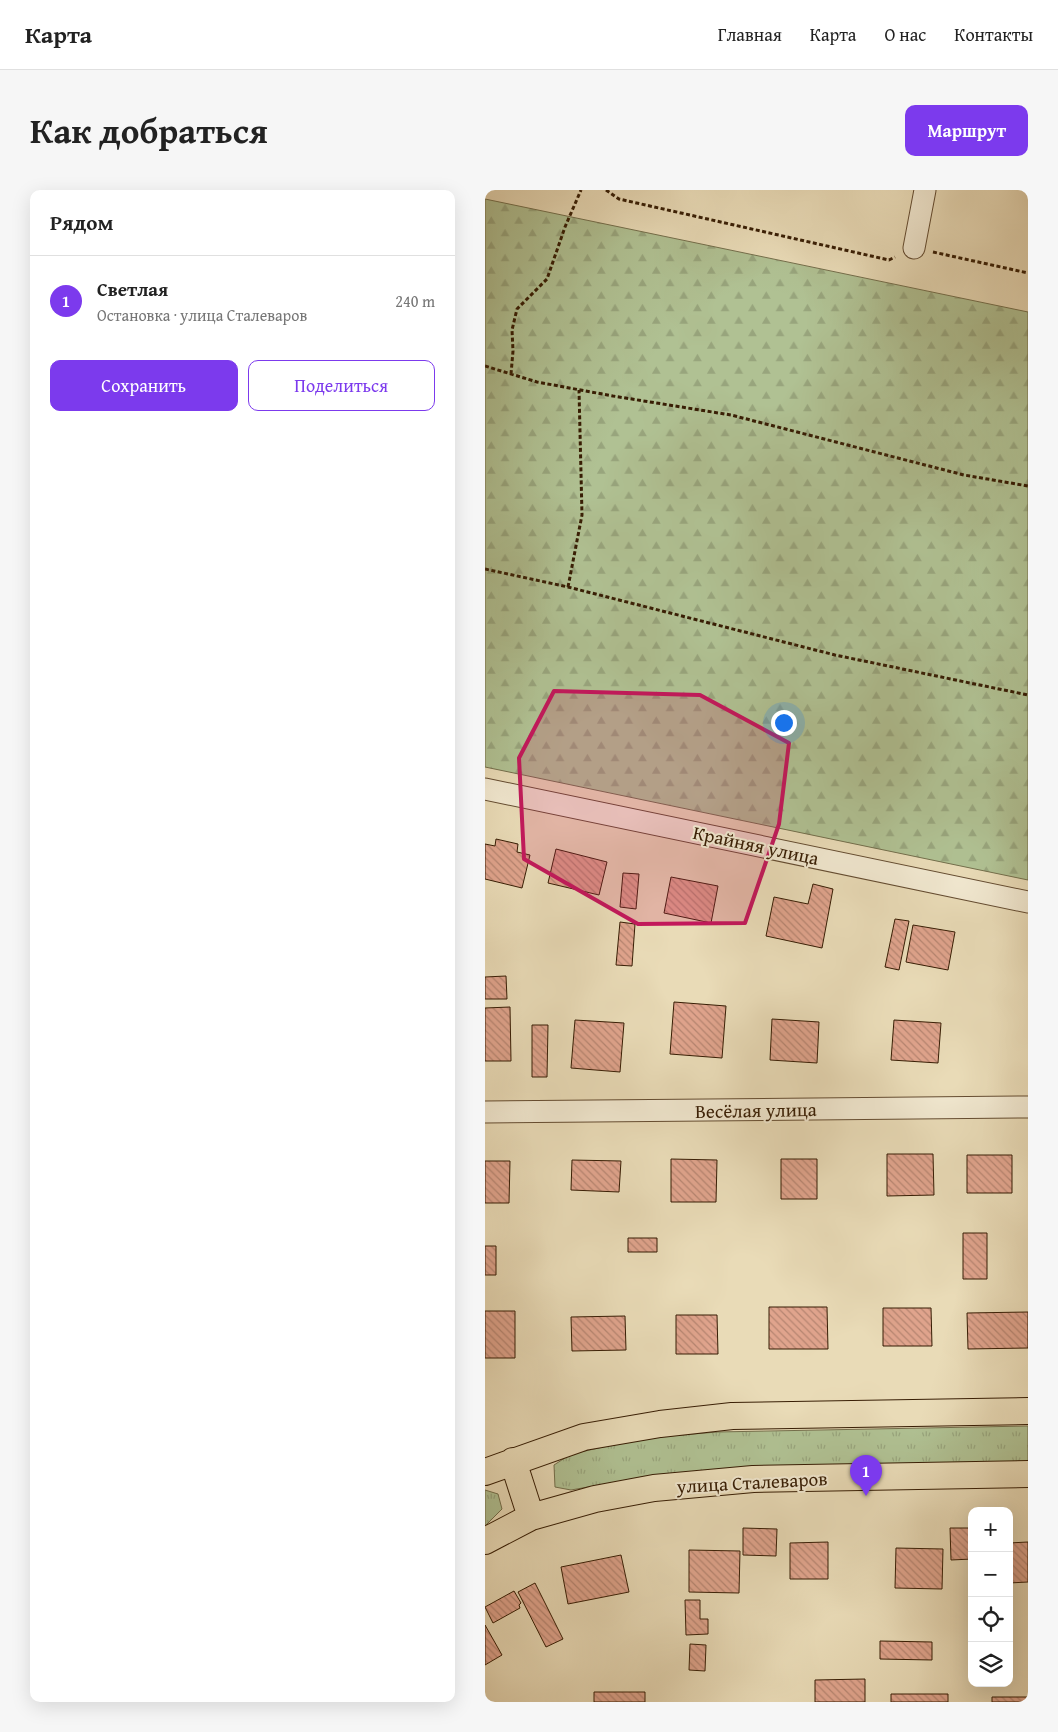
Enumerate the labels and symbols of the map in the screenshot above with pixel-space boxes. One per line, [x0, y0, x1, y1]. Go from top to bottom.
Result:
your location [771, 710, 797, 736]
street label: Крайняя улица [690, 818, 822, 872]
street label: Весёлая улица [695, 1095, 817, 1125]
pin: 1 [850, 1455, 882, 1496]
street label: улица Сталеваров [675, 1464, 828, 1500]

